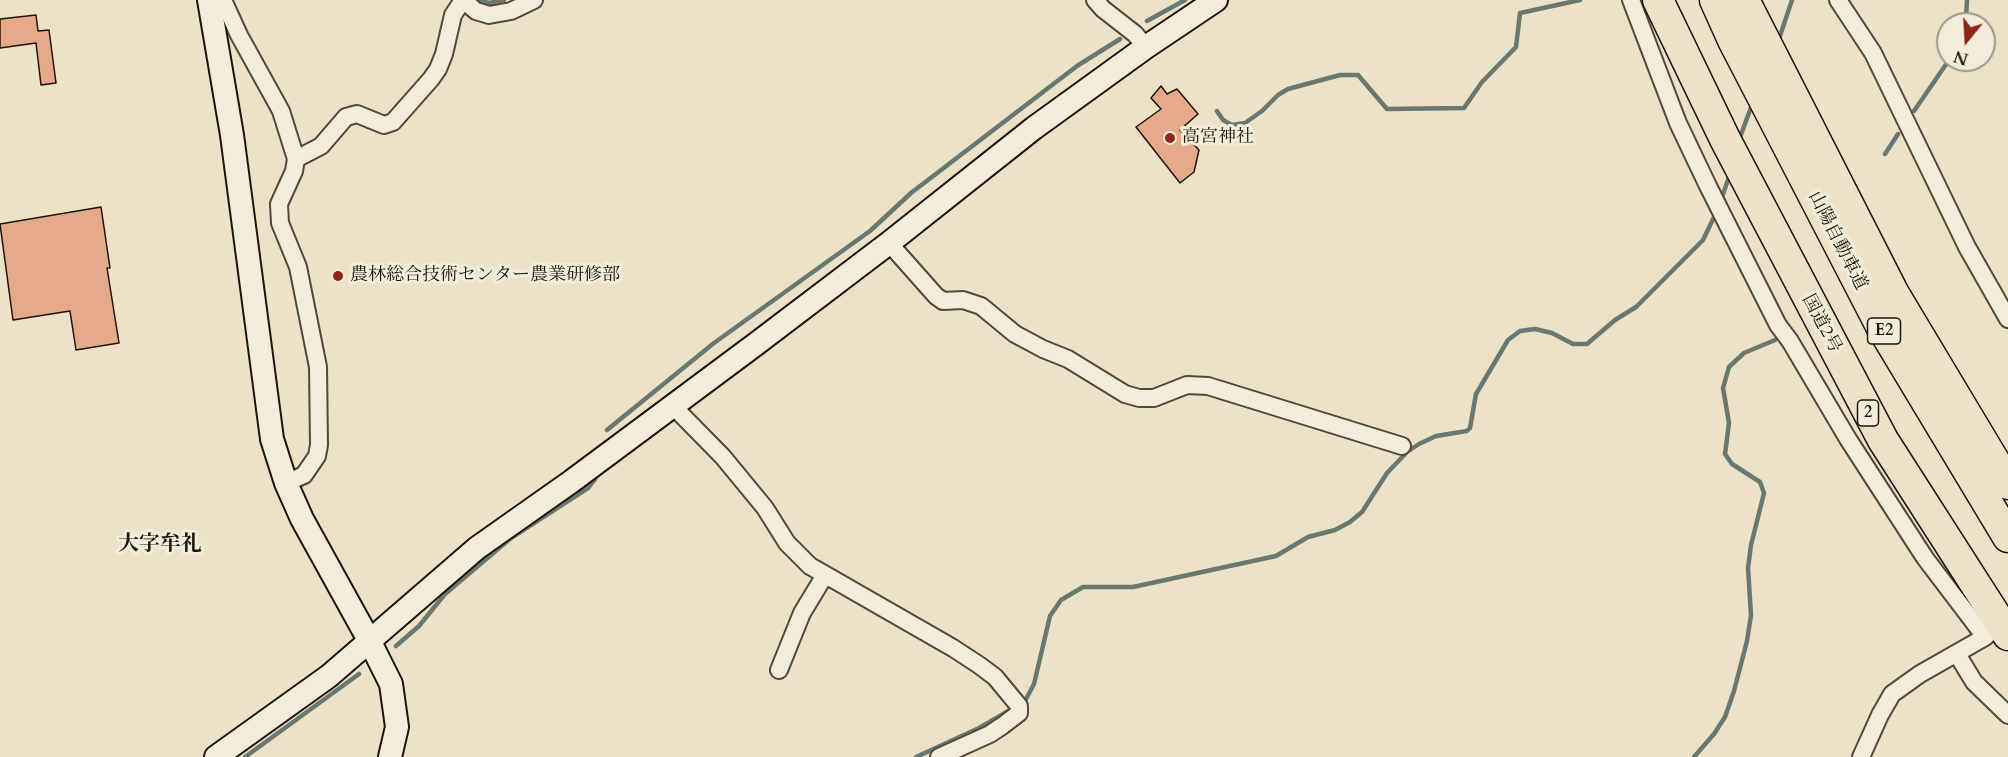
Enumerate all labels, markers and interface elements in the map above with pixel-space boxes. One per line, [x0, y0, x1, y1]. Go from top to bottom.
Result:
north arrow [1936, 12, 1996, 72]
text: N [1951, 45, 1971, 70]
place label: 高宮神社 [1182, 127, 1254, 149]
marker: 高宮神社 [1163, 131, 1177, 145]
street label: 山陽自動車道 [1803, 188, 1871, 294]
place label: 農林総合技術センター農業研修部 [350, 265, 620, 287]
marker: 農林総合技術センター農業研修部 [331, 269, 345, 283]
street label: 国道2号 [1797, 291, 1845, 357]
road number: E2 [1868, 318, 1900, 344]
road number: 2 [1858, 400, 1878, 426]
district label: 大字牟礼 [118, 532, 202, 558]

